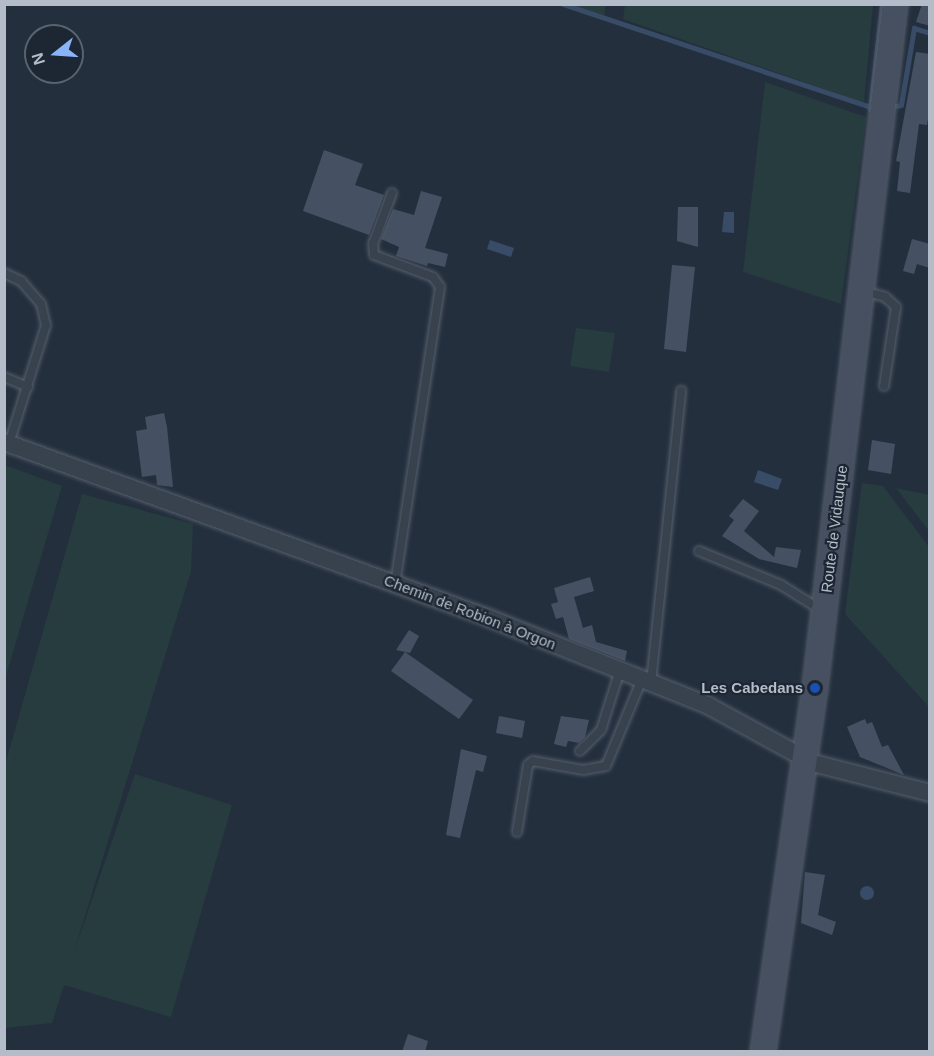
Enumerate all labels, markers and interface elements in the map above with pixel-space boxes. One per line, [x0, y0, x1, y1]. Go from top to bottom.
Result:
north arrow [24, 24, 84, 84]
text: N [28, 51, 48, 67]
street label: Route de Vidauque [817, 464, 851, 594]
street label: Chemin de Robion à Orgon [382, 571, 558, 653]
place label: Les Cabedans [701, 679, 803, 697]
marker: Les Cabedans [808, 681, 822, 695]

